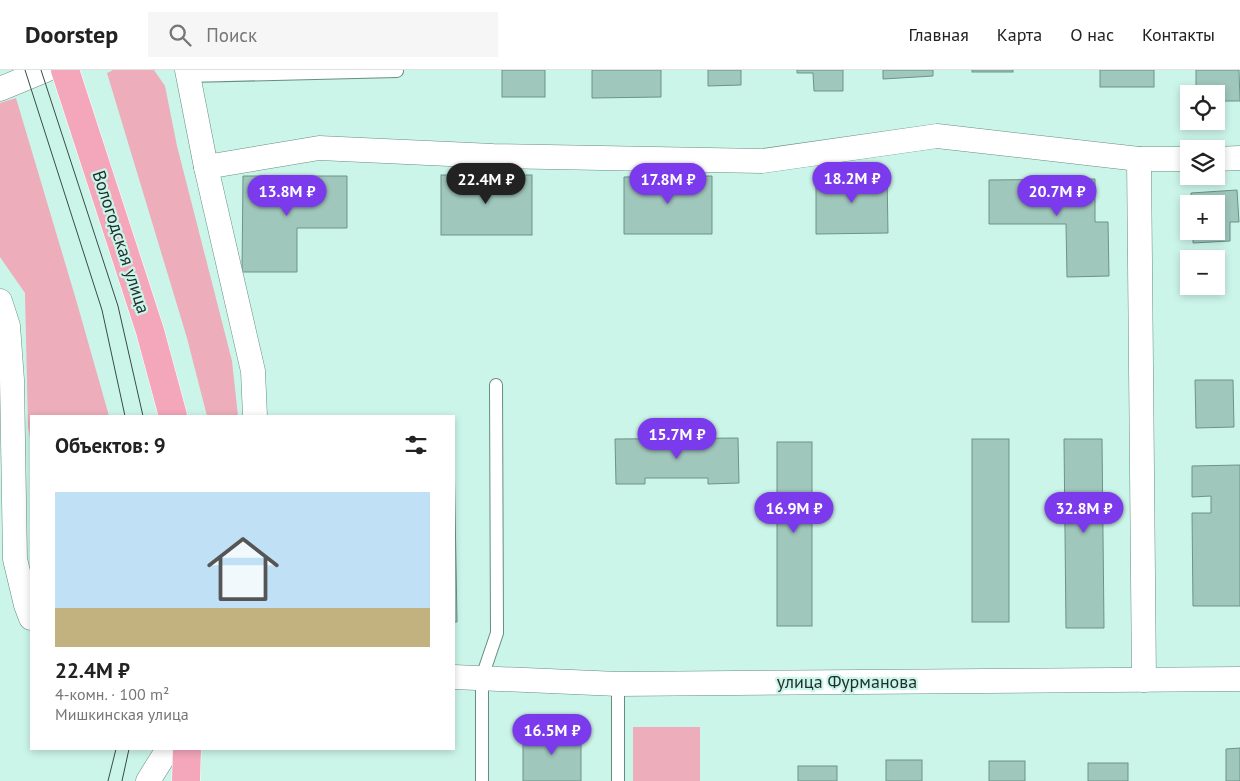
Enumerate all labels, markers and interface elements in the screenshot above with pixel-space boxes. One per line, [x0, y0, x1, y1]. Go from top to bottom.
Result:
search box [148, 12, 498, 57]
text: Doorstep [25, 19, 118, 50]
icon: search [166, 21, 194, 49]
text: Поиск [206, 23, 257, 47]
text: Главная [908, 23, 969, 46]
text: Карта [997, 23, 1042, 46]
text: О нас [1070, 23, 1114, 46]
text: Контакты [1142, 23, 1215, 46]
map controls [1180, 85, 1225, 295]
button: locate [1180, 85, 1225, 130]
button: layers [1180, 140, 1225, 185]
pin: 22.4M ₽ [440, 162, 532, 205]
pin: 17.8M ₽ [622, 162, 714, 205]
pin: 18.2M ₽ [806, 162, 898, 204]
street label: Вологодская улица [87, 167, 155, 316]
text: 18.2M ₽ [823, 168, 881, 188]
text: 22.4M ₽ [457, 169, 515, 189]
text: 17.8M ₽ [640, 169, 696, 189]
pin: 13.8M ₽ [241, 174, 333, 217]
pin: 20.7M ₽ [1011, 174, 1103, 217]
text: 13.8M ₽ [258, 181, 316, 201]
text: 20.7M ₽ [1028, 181, 1086, 201]
button: + [1180, 195, 1225, 240]
button: − [1180, 250, 1225, 295]
pin: 15.7M ₽ [631, 418, 723, 460]
text: 15.7M ₽ [648, 424, 706, 444]
icon: filters [402, 431, 430, 459]
text: Объектов: 9 [55, 432, 166, 459]
pin: 16.9M ₽ [748, 492, 840, 534]
pin: 32.8M ₽ [1038, 492, 1130, 534]
text: 16.9M ₽ [765, 498, 823, 518]
text: 32.8M ₽ [1055, 498, 1113, 518]
icon: home [198, 524, 288, 614]
text: 22.4M ₽ [55, 657, 130, 684]
street label: улица Фурманова [777, 670, 917, 693]
text: 4-комн. · 100 m² [55, 684, 169, 704]
text: Мишкинская улица [55, 704, 189, 724]
pin: 16.5M ₽ [506, 714, 598, 756]
text: 16.5M ₽ [523, 720, 581, 740]

